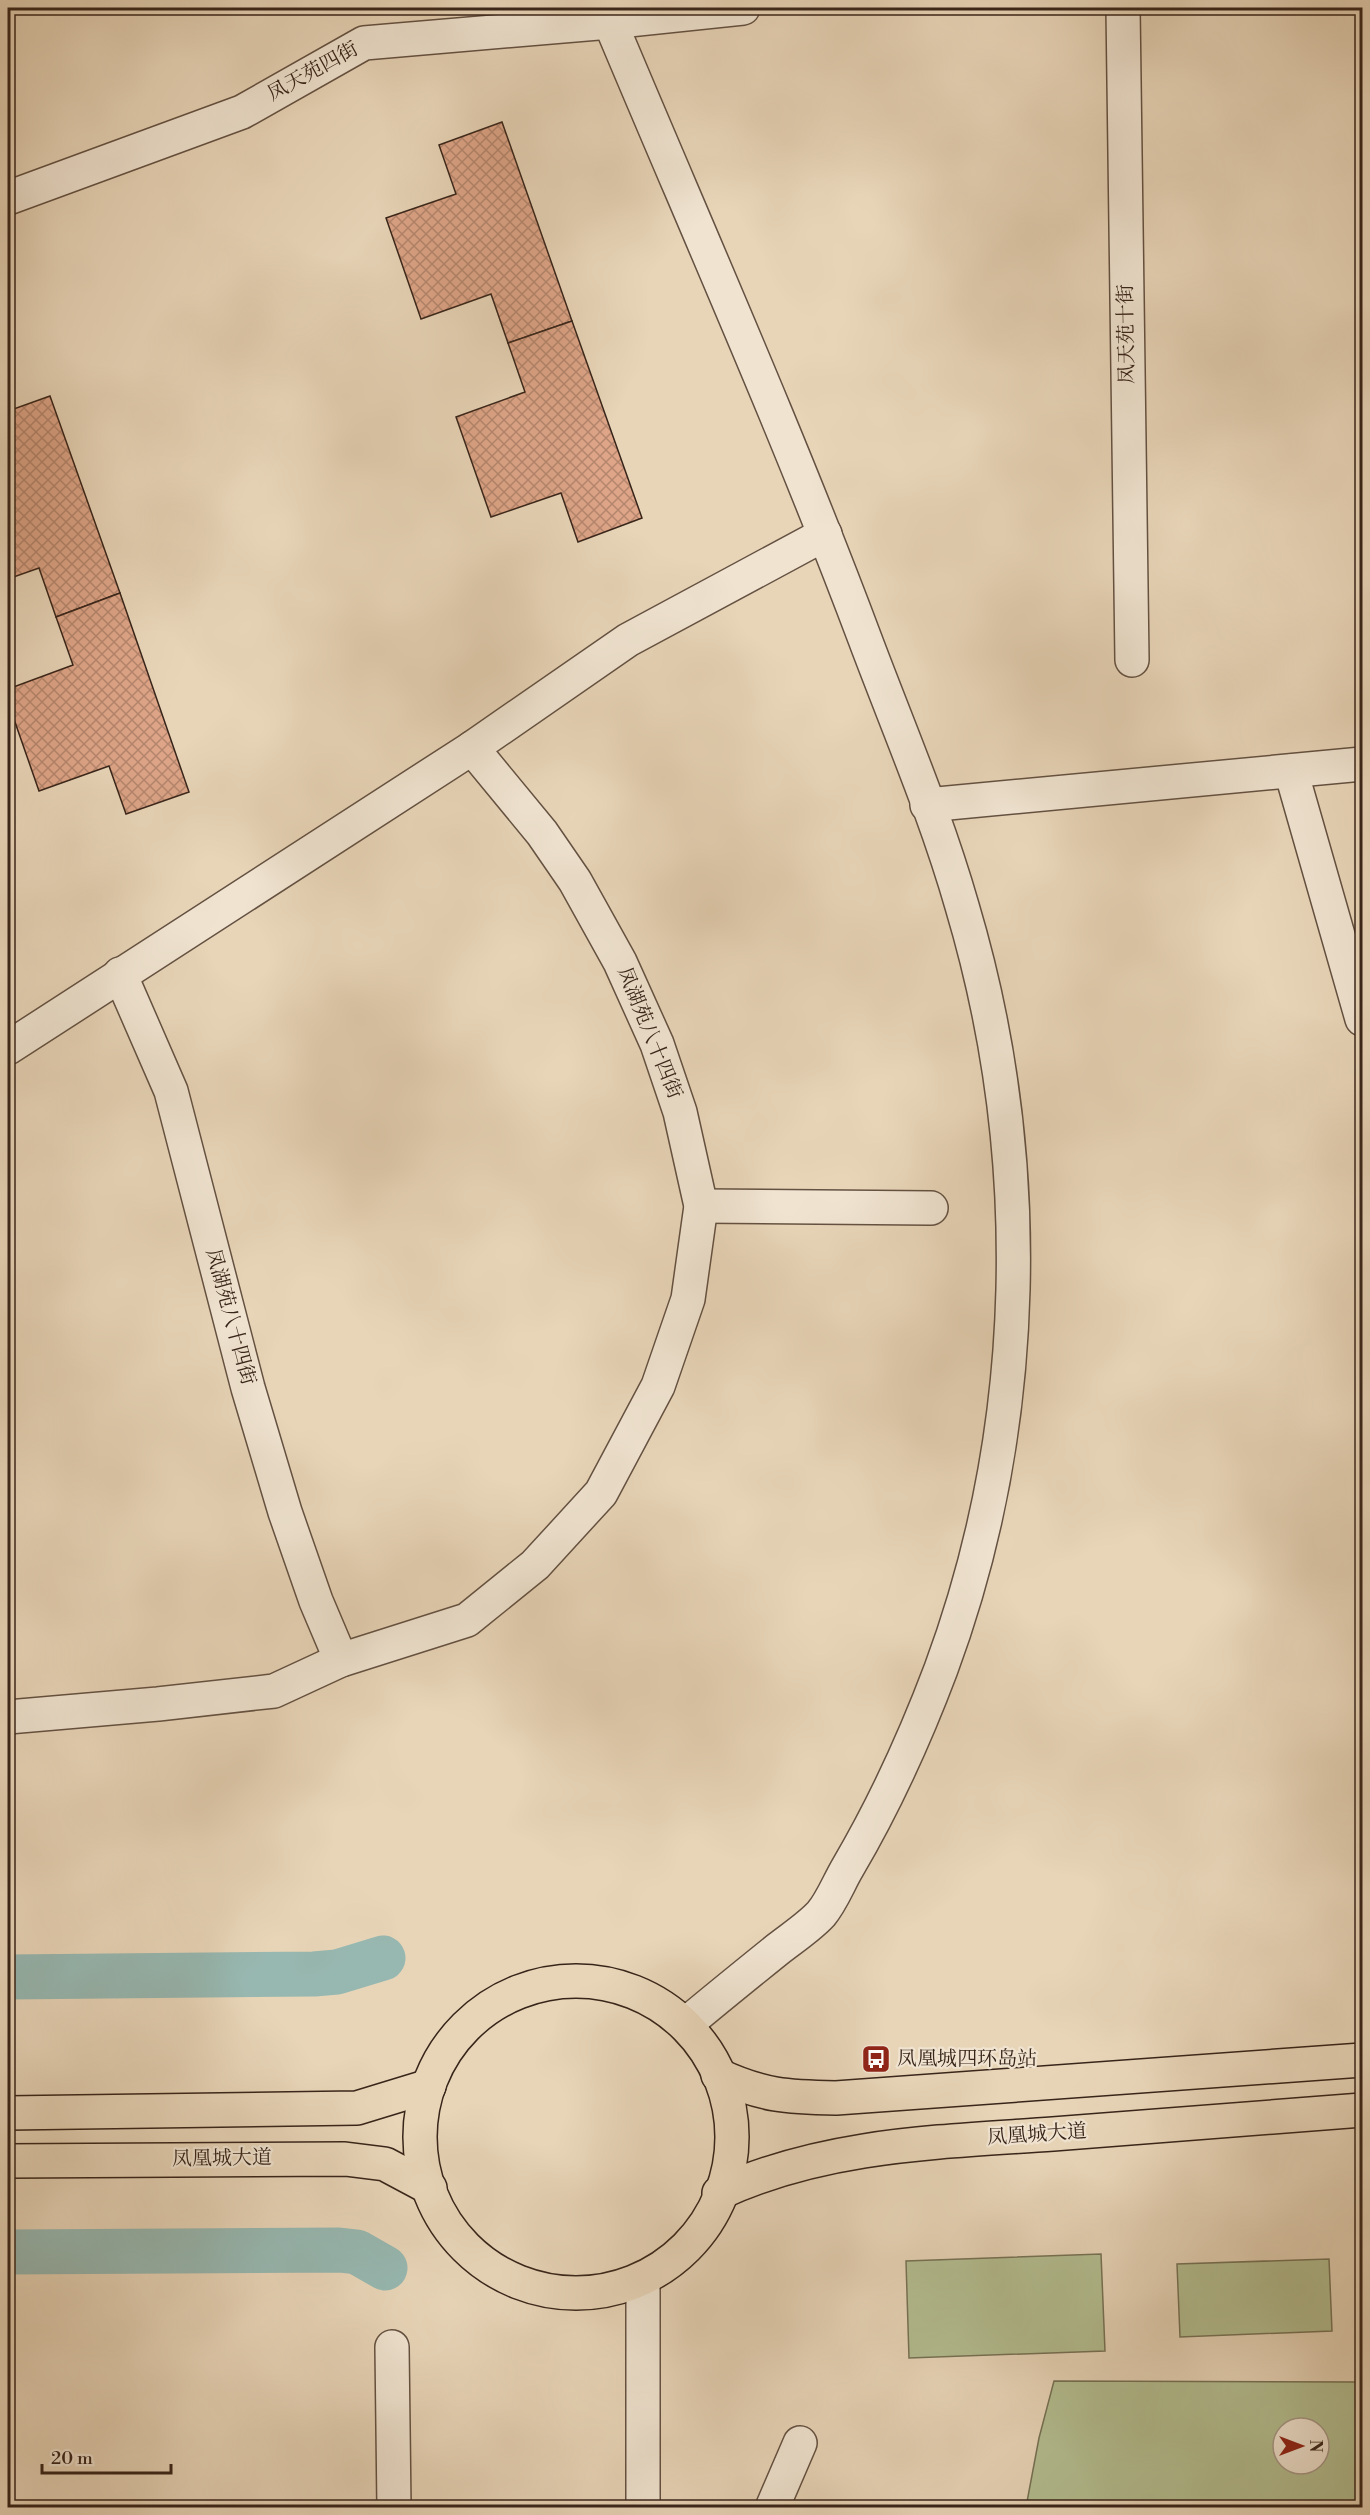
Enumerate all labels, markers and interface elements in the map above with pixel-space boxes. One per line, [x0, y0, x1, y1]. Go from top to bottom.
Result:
street label: 凤天苑四街 [263, 37, 363, 107]
street label: 凤天苑十街 [1114, 284, 1140, 384]
street label: 凤湖苑八十四街 [611, 963, 687, 1103]
street label: 凤湖苑八十四街 [200, 1246, 260, 1388]
bus stop icon: 凤凰城四环岛站 [860, 2043, 892, 2075]
place label: 凤凰城四环岛站 [897, 2047, 1037, 2072]
street label: 凤凰城大道 [986, 2119, 1088, 2151]
street label: 凤凰城大道 [172, 2146, 272, 2172]
north arrow [1271, 2416, 1331, 2476]
scale bar [42, 2437, 171, 2475]
text: N [1305, 2440, 1325, 2453]
text: 20 m [51, 2447, 93, 2470]

